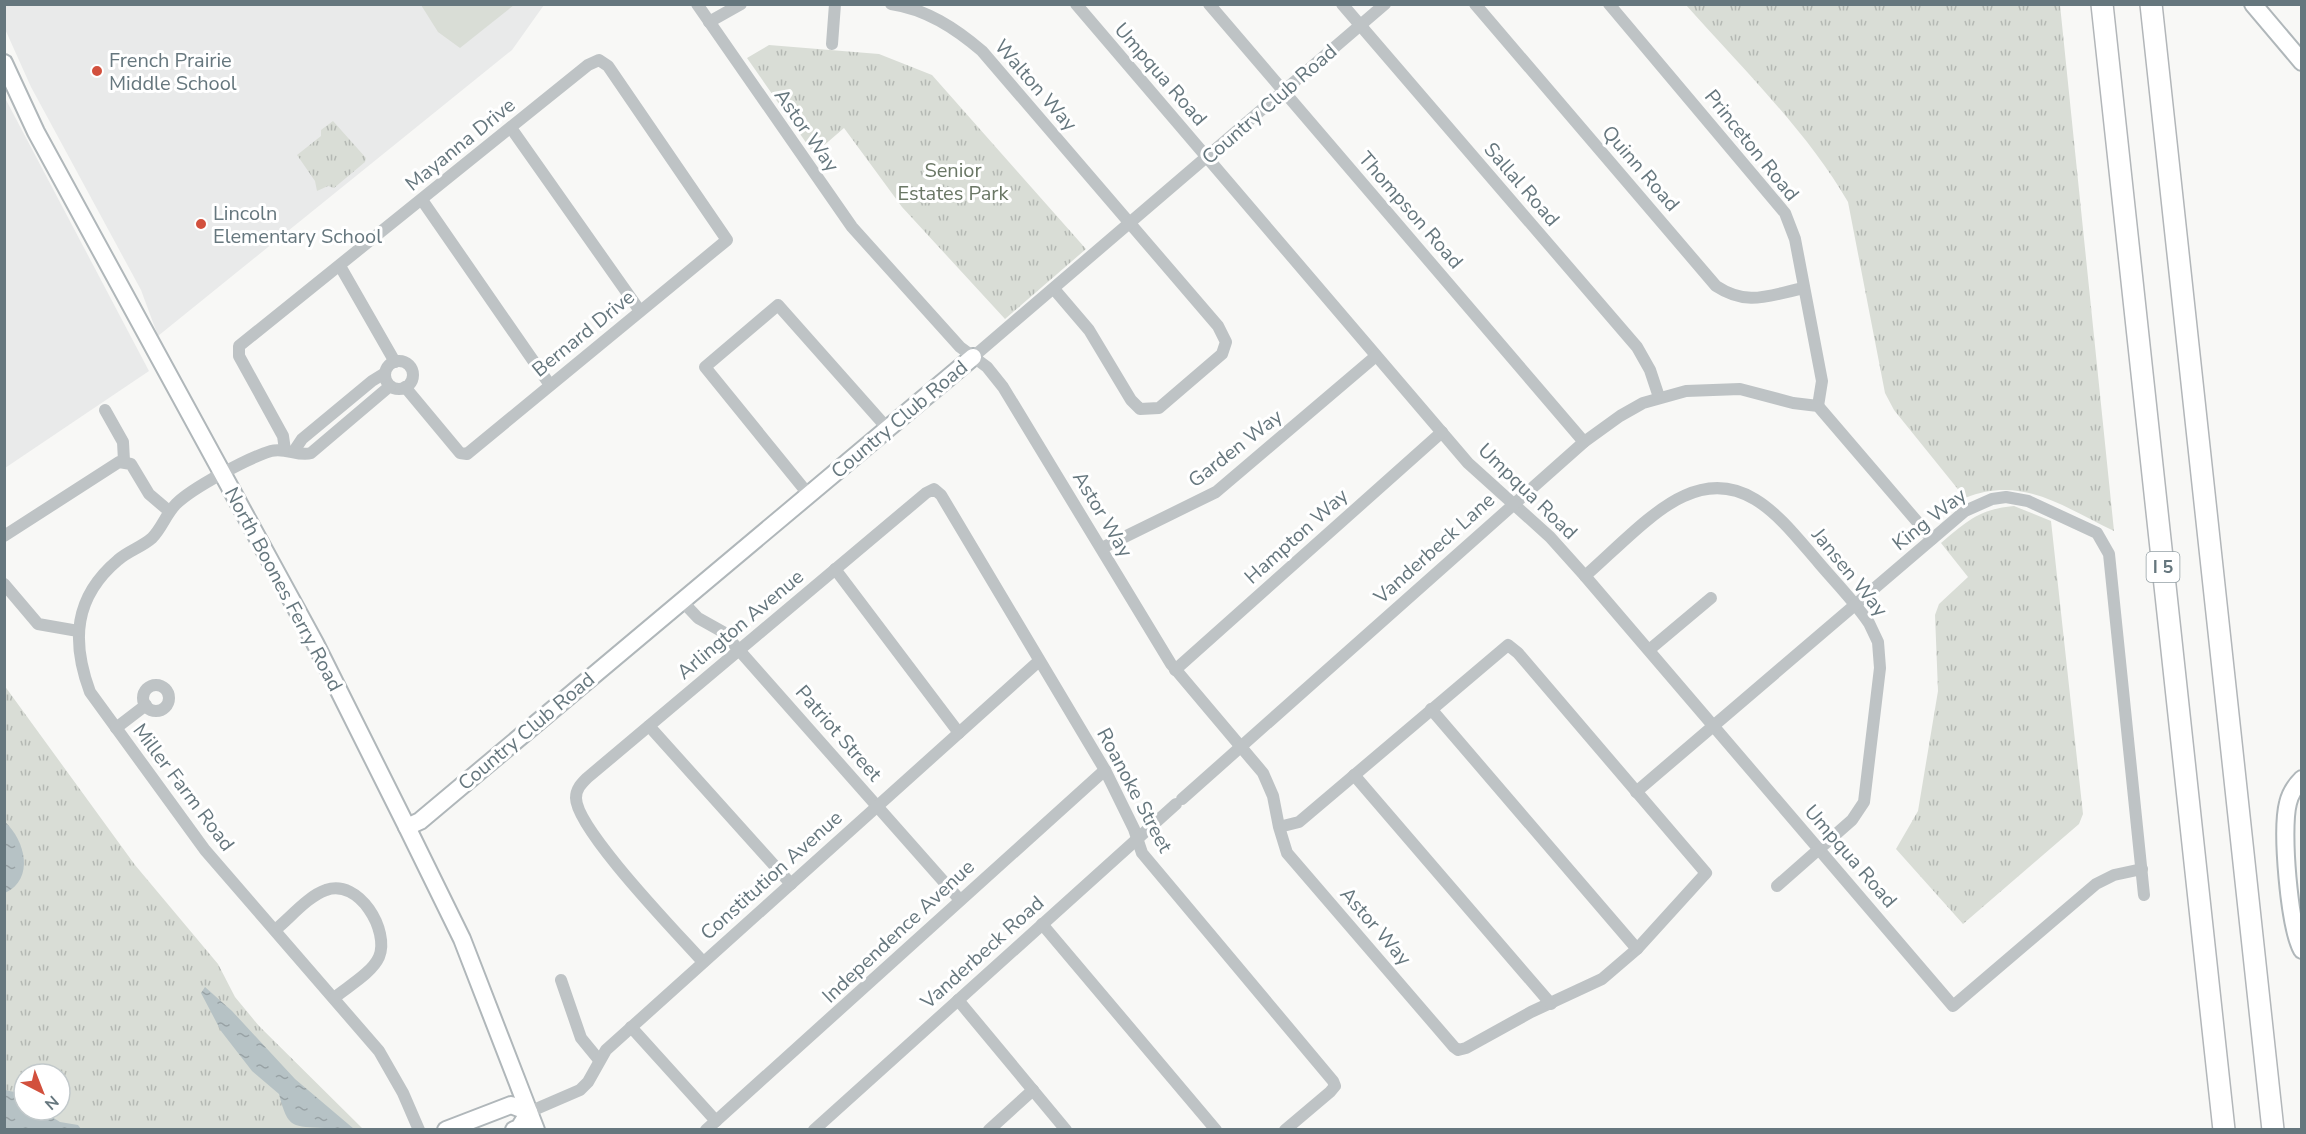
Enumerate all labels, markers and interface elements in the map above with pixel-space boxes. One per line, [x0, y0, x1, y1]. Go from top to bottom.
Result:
street label: Umpqua Road [1108, 17, 1213, 132]
street label: Walton Way [988, 34, 1083, 138]
street label: Country Club Road [1196, 38, 1343, 171]
place label: French Prairie Middle School [109, 47, 237, 97]
marker: French Prairie Middle School [90, 64, 104, 78]
street label: Astor Way [768, 83, 846, 178]
street label: Princeton Road [1698, 84, 1805, 207]
street label: Mayanna Drive [400, 92, 521, 197]
street label: Quinn Road [1596, 120, 1685, 217]
street label: Sallal Road [1478, 137, 1566, 232]
street label: Thompson Road [1352, 146, 1469, 275]
park label: Senior Estates Park [898, 157, 1009, 207]
place label: Lincoln Elementary School [213, 200, 382, 250]
marker: Lincoln Elementary School [194, 217, 208, 231]
street label: Bernard Drive [526, 284, 640, 383]
street label: Country Club Road [825, 354, 973, 485]
street label: Garden Way [1183, 403, 1289, 494]
street label: Umpqua Road [1472, 437, 1583, 546]
street label: Astor Way [1066, 466, 1139, 563]
street label: North Boones Ferry Road [218, 482, 349, 696]
street label: Hampton Way [1239, 482, 1354, 590]
street label: King Way [1887, 482, 1972, 557]
street label: Vanderbeck Lane [1367, 487, 1501, 611]
street label: Jansen Way [1805, 522, 1894, 623]
road number: I 5 [2146, 552, 2180, 582]
street label: Arlington Avenue [671, 563, 810, 685]
street label: Country Club Road [452, 666, 600, 797]
street label: Patriot Street [789, 679, 889, 788]
street label: Miller Farm Road [127, 718, 241, 857]
street label: Roanoke Street [1090, 723, 1179, 858]
street label: Umpqua Road [1798, 799, 1903, 914]
street label: Constitution Avenue [695, 804, 848, 946]
street label: Independence Avenue [816, 854, 980, 1009]
street label: Astor Way [1334, 881, 1418, 972]
street label: Vanderbeck Road [914, 890, 1050, 1016]
north arrow [12, 1062, 72, 1122]
text: N [40, 1090, 63, 1115]

